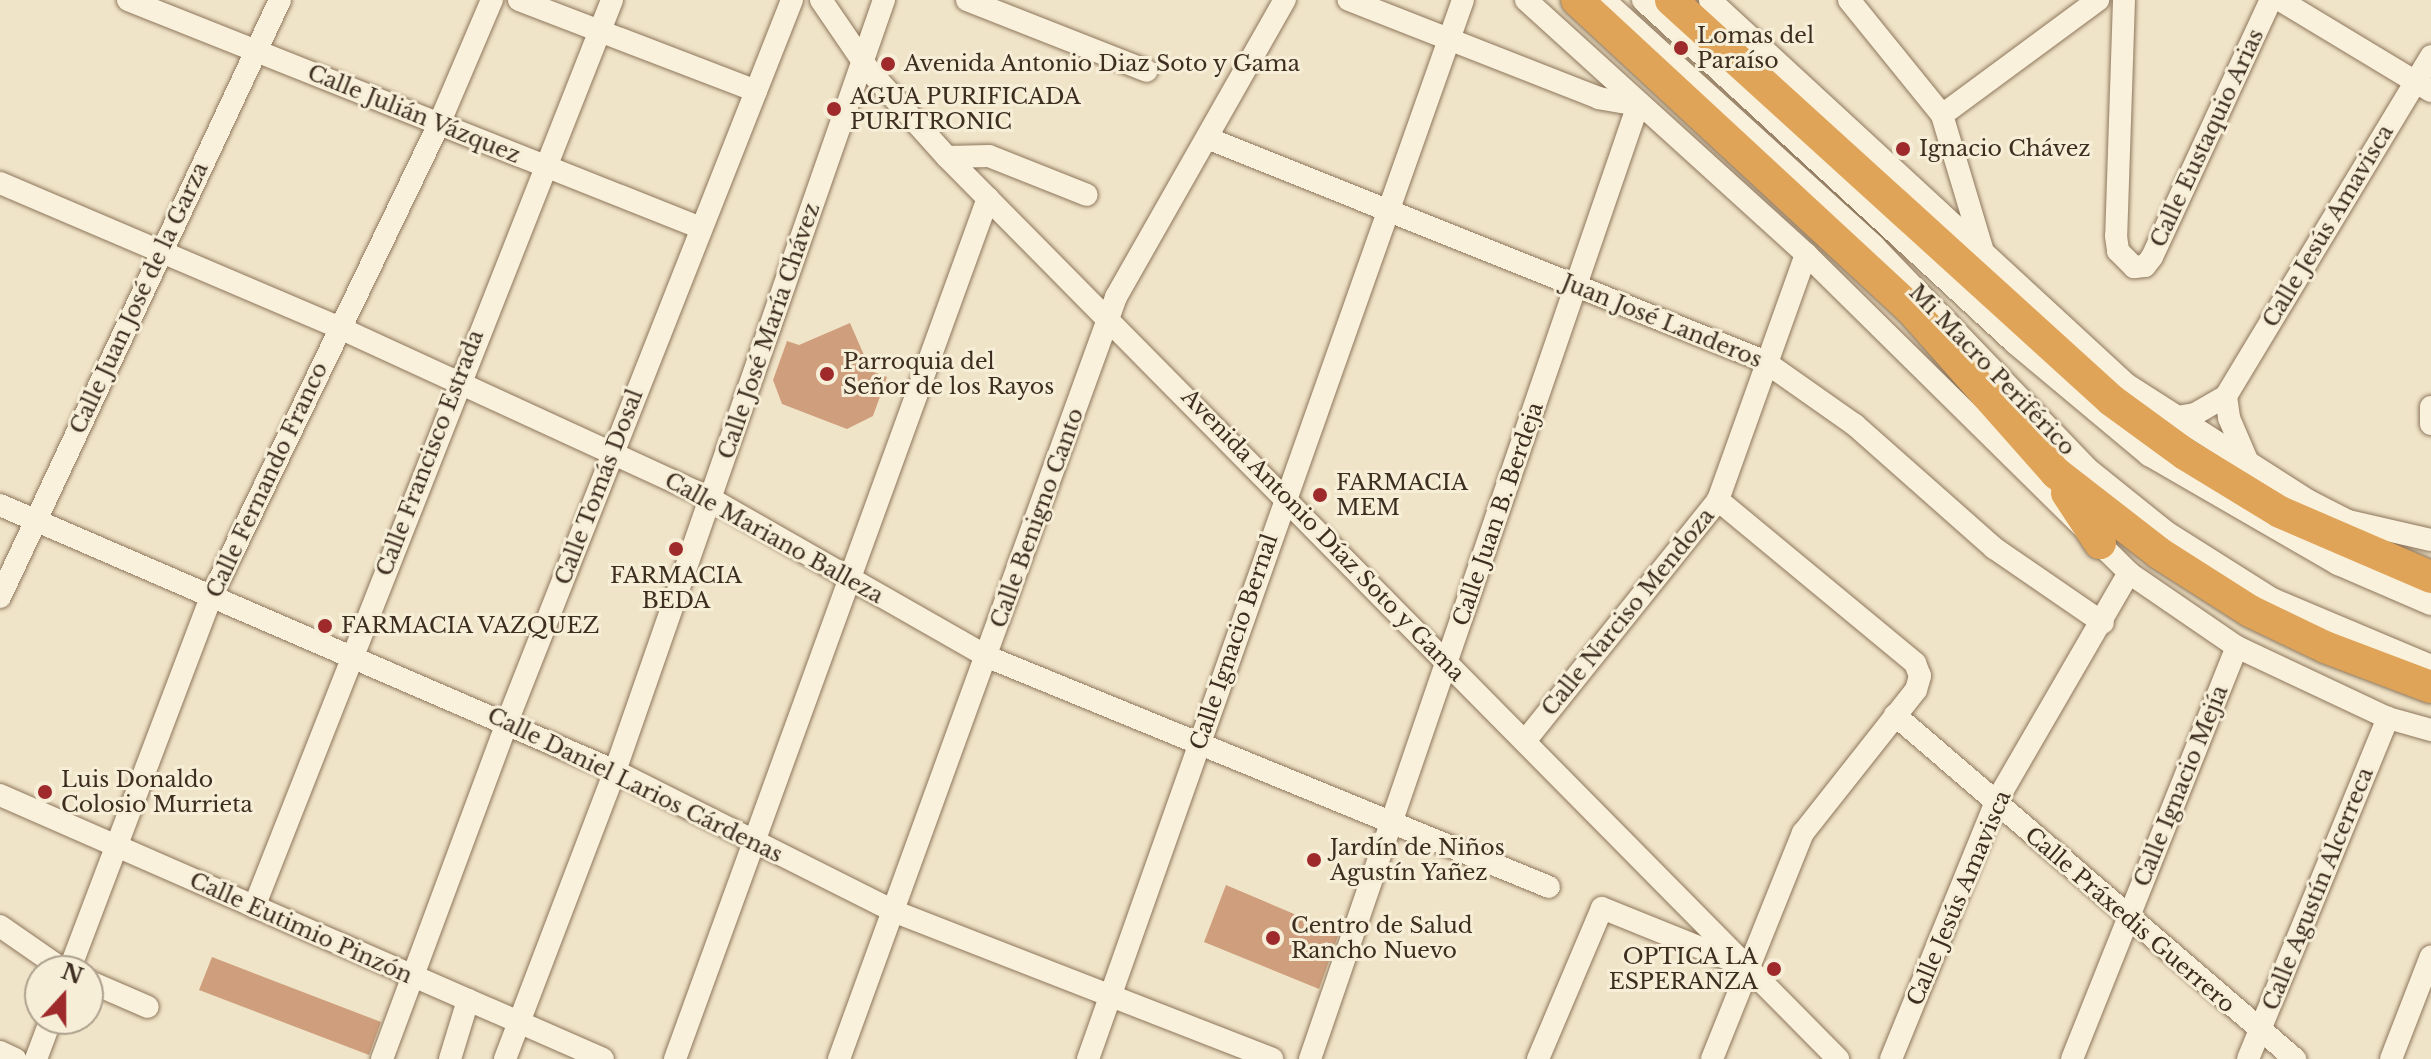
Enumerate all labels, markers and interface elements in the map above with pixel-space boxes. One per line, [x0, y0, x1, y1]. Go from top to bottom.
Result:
place label: Lomas del Paraíso [1697, 22, 1814, 74]
street label: Calle Eustaquio Arias [2145, 24, 2269, 252]
marker: Lomas del Paraíso [1672, 39, 1690, 57]
place label: Avenida Antonio Diaz Soto y Gama [904, 51, 1302, 77]
marker: Avenida Antonio Diaz Soto y Gama [879, 55, 897, 73]
street label: Calle Julián Vázquez [303, 59, 525, 169]
place label: AGUA PURIFICADA PURITRONIC [850, 83, 1082, 134]
marker: AGUA PURIFICADA PURITRONIC [825, 100, 843, 118]
street label: Calle Jesús Amavisca [2257, 120, 2399, 332]
place label: Ignacio Chávez [1919, 136, 2091, 162]
marker: Ignacio Chávez [1894, 140, 1912, 158]
street label: Calle Juan José de la Garza [64, 158, 214, 438]
street label: Calle José María Chávez [713, 199, 825, 463]
street label: Juan José Landeros [1558, 269, 1766, 373]
street label: Mi Macro Periférico [1904, 279, 2080, 461]
street label: Calle Francisco Estrada [371, 326, 489, 580]
place label: Parroquia del Señor de los Rayos [843, 348, 1055, 400]
street label: Calle Fernando Franco [201, 358, 333, 602]
marker: Parroquia del Señor de los Rayos [818, 365, 836, 383]
street label: Avenida Antonio Díaz Soto y Gama [1175, 383, 1471, 687]
street label: Calle Tomás Dosal [549, 385, 649, 589]
street label: Calle Juan B. Berdeja [1447, 399, 1549, 629]
street label: Calle Benigno Canto [985, 405, 1089, 631]
street label: Calle Mariano Balleza [660, 467, 888, 609]
place label: FARMACIA MEM [1336, 469, 1468, 520]
marker: FARMACIA MEM [1311, 486, 1329, 504]
street label: Calle Narciso Mendoza [1536, 503, 1720, 721]
street label: Calle Ignacio Bernal [1185, 531, 1283, 753]
marker: FARMACIA BEDA [667, 540, 685, 558]
place label: FARMACIA BEDA [610, 562, 742, 614]
place label: FARMACIA VAZQUEZ [341, 613, 601, 639]
marker: FARMACIA VAZQUEZ [316, 617, 334, 635]
street label: Calle Ignacio Mejía [2129, 682, 2233, 890]
street label: Calle Daniel Larios Cárdenas [483, 702, 787, 868]
street label: Calle Agustín Alcerreca [2257, 763, 2379, 1015]
place label: Luis Donaldo Colosio Murrieta [61, 766, 253, 818]
marker: Luis Donaldo Colosio Murrieta [36, 783, 54, 801]
street label: Calle Jesús Amavisca [1902, 786, 2016, 1010]
street label: Calle Práxedis Guerrero [2020, 822, 2240, 1018]
place label: Jardín de Niños Agustín Yañez [1330, 834, 1505, 886]
marker: Jardín de Niños Agustín Yañez [1305, 851, 1323, 869]
street label: Calle Eutimio Pinzón [186, 867, 416, 989]
place label: Centro de Salud Rancho Nuevo [1291, 912, 1473, 964]
marker: Centro de Salud Rancho Nuevo [1262, 927, 1284, 949]
place label: OPTICA LA ESPERANZA [1609, 943, 1758, 994]
north arrow [24, 955, 104, 1035]
text: N [58, 958, 87, 990]
marker: OPTICA LA ESPERANZA [1765, 960, 1783, 978]

